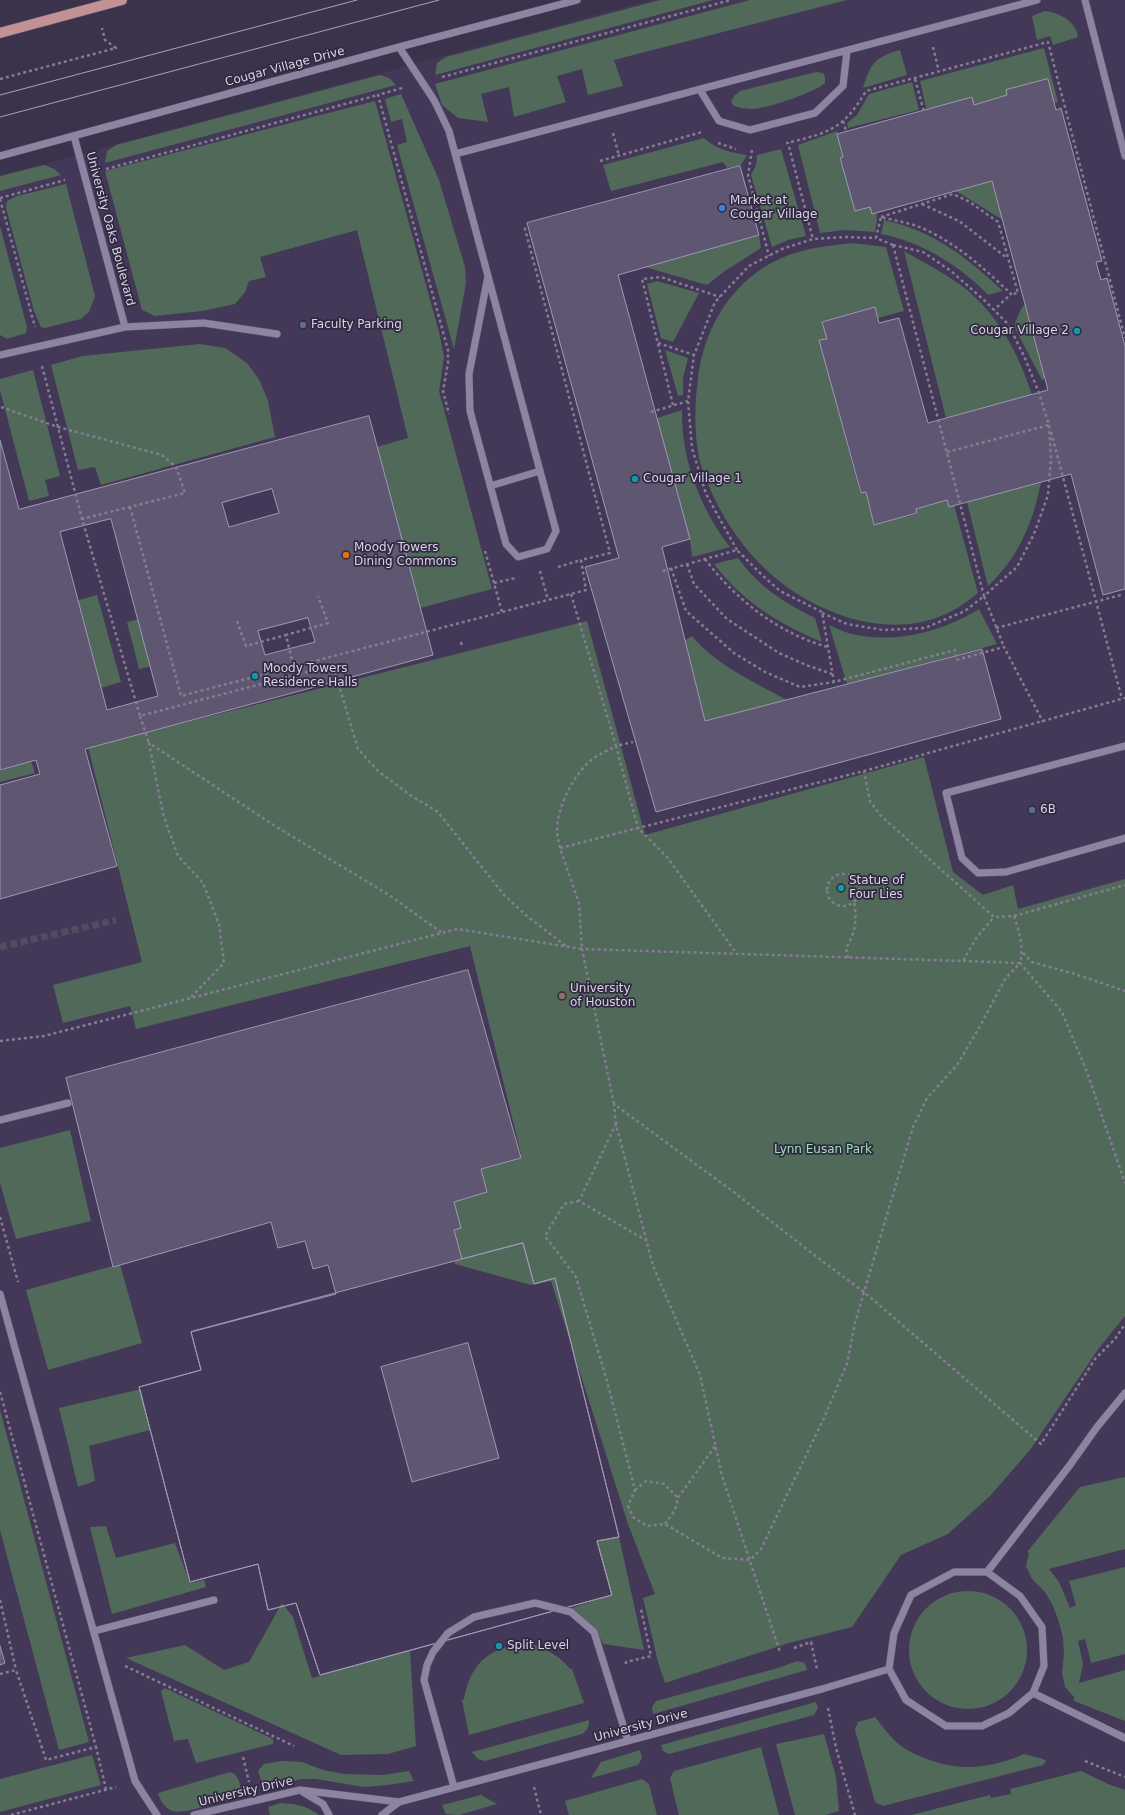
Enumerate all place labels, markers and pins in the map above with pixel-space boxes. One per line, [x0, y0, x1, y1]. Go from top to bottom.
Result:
place label: Market at Cougar Village [730, 194, 817, 222]
marker: Market at Cougar Village [717, 203, 727, 213]
place label: Faculty Parking [311, 318, 402, 332]
marker: Faculty Parking [298, 320, 308, 330]
place label: Cougar Village 2 [970, 324, 1069, 338]
marker: Cougar Village 2 [1072, 326, 1082, 336]
place label: Cougar Village 1 [643, 472, 742, 486]
marker: Cougar Village 1 [630, 474, 640, 484]
place label: Moody Towers Dining Commons [354, 541, 457, 569]
marker: Moody Towers Dining Commons [341, 550, 351, 560]
place label: Moody Towers Residence Halls [263, 662, 357, 690]
marker: Moody Towers Residence Halls [250, 671, 260, 681]
place label: 6B [1040, 803, 1056, 817]
marker: 6B [1027, 805, 1037, 815]
place label: Statue of Four Lies [849, 874, 904, 902]
marker: Statue of Four Lies [836, 883, 846, 893]
place label: University of Houston [570, 982, 635, 1010]
marker: University of Houston [557, 991, 567, 1001]
place label: Split Level [507, 1639, 569, 1653]
marker: Split Level [494, 1641, 504, 1651]

